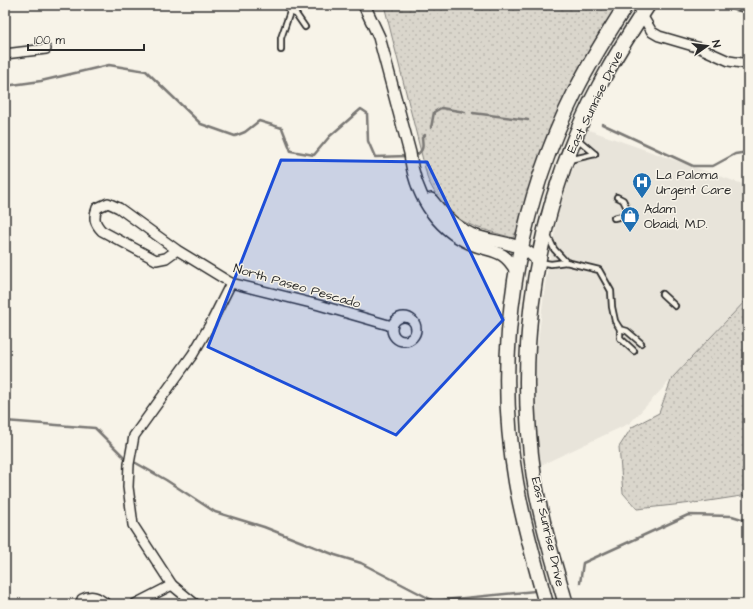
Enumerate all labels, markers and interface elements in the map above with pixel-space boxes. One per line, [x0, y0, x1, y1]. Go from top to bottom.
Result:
scale bar [28, 26, 144, 52]
north arrow [687, 26, 727, 66]
text: 100 m [34, 32, 65, 49]
text: N [708, 39, 724, 49]
street label: East Sunrise Drive [562, 48, 628, 156]
place label: La Paloma Urgent Care [656, 166, 731, 200]
hospital icon: La Paloma Urgent Care [631, 171, 653, 199]
place label: Adam Obaidi, M.D. [644, 200, 708, 233]
shop icon: Adam Obaidi, M.D. [619, 205, 641, 233]
street label: North Paseo Pescado [231, 259, 363, 313]
street label: East Sunrise Drive [527, 475, 569, 589]

